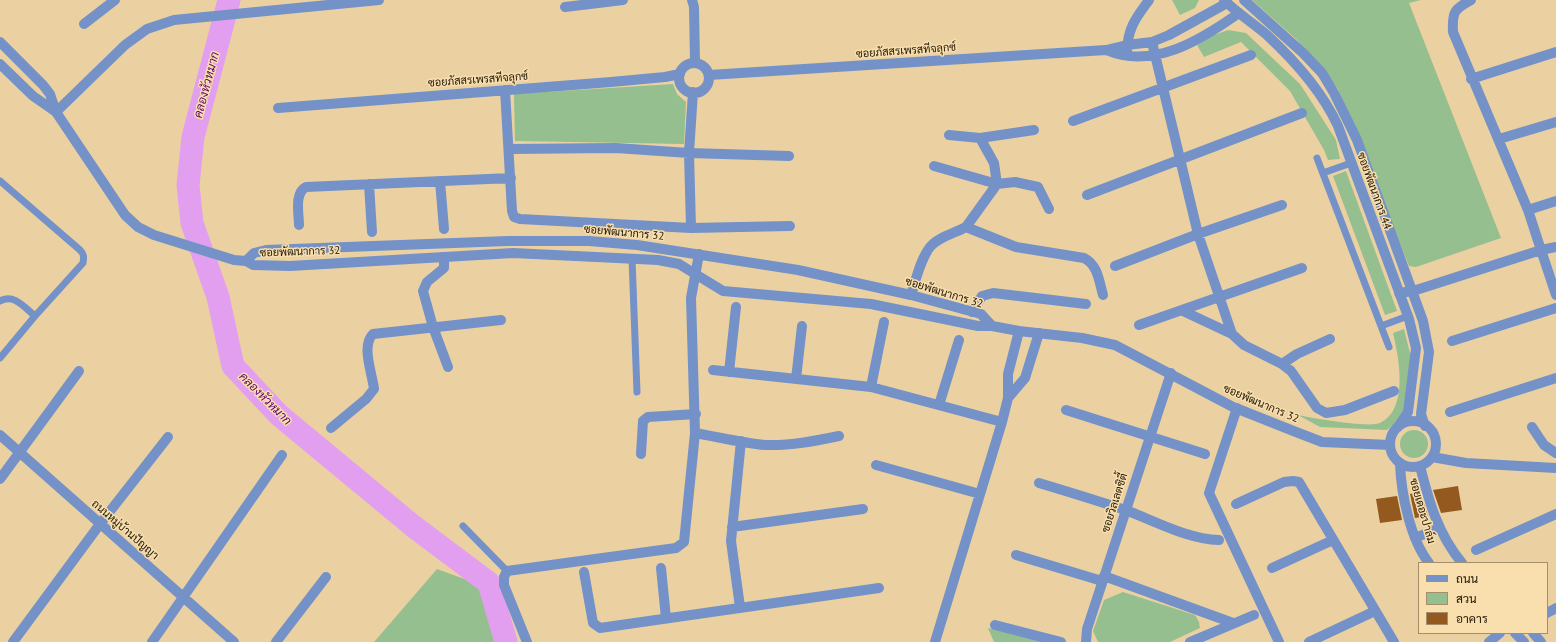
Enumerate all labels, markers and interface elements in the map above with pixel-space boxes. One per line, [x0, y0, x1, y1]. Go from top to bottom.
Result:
street label: ซอยภัสสรเพรสทีจลุกซ์ [856, 41, 956, 61]
water label: คลองหัวหมาก [191, 50, 223, 120]
street label: ซอยภัสสรเพรสทีจลุกซ์ [428, 70, 528, 90]
street label: ซอยพัฒนาการ 44 [1354, 151, 1394, 231]
street label: ซอยพัฒนาการ 32 [583, 223, 665, 243]
street label: ซอยพัฒนาการ 32 [259, 244, 341, 260]
street label: ซอยพัฒนาการ 32 [903, 275, 985, 311]
water label: คลองหัวหมาก [236, 370, 294, 428]
street label: ซอยพัฒนาการ 32 [1221, 382, 1301, 426]
street label: ซอยวิลเลตซิตี้ [1099, 472, 1131, 534]
street label: ซอยเดอะปาล์ม [1406, 477, 1438, 545]
street label: ถนนหมู่บ้านปัญญา [89, 497, 161, 563]
legend [1418, 562, 1548, 634]
text: ถนน [1456, 571, 1478, 586]
text: สวน [1456, 591, 1477, 606]
text: อาคาร [1456, 611, 1488, 626]

